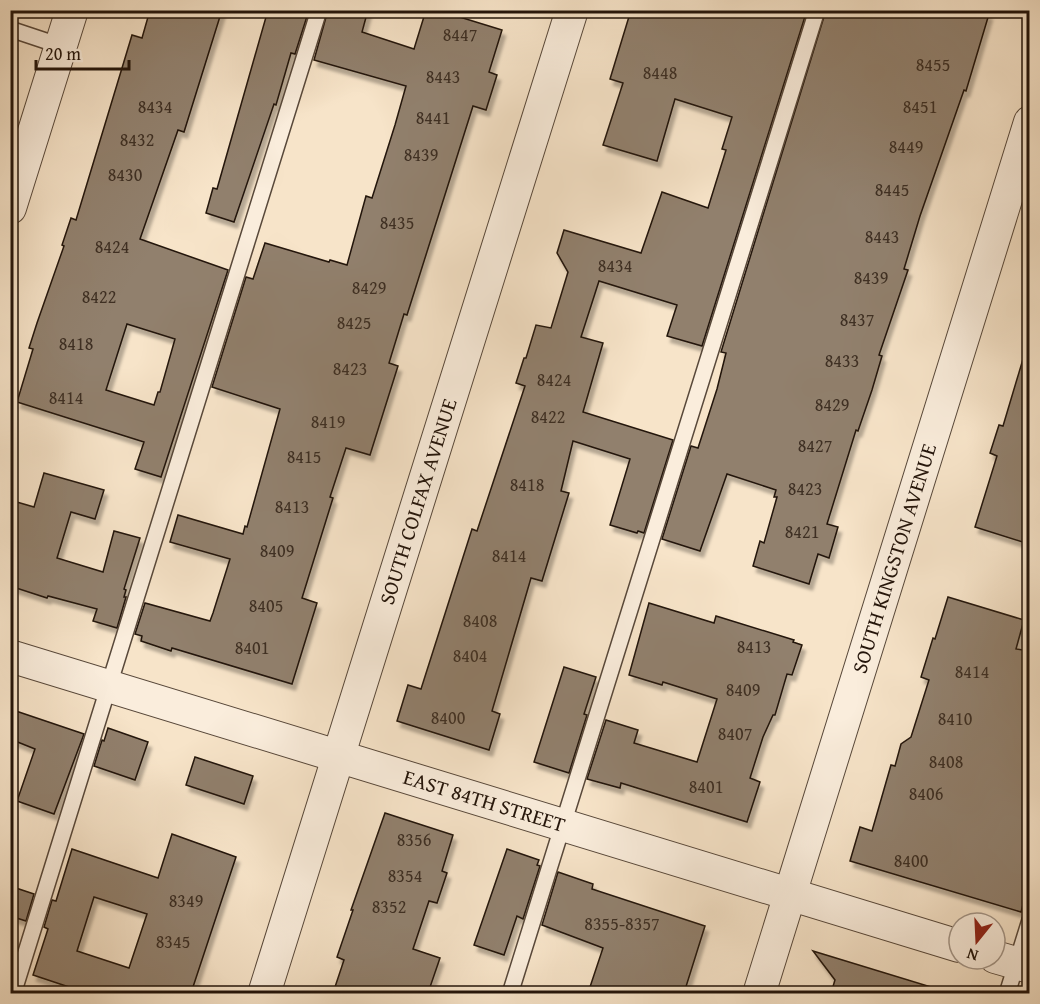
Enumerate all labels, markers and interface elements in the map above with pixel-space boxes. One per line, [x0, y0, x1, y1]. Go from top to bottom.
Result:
house number: 8447 [443, 21, 477, 48]
scale bar [36, 33, 129, 71]
text: 20 m [45, 40, 81, 67]
house number: 8455 [916, 51, 950, 78]
house number: 8448 [643, 59, 677, 86]
house number: 8443 [426, 63, 460, 90]
house number: 8434 [138, 93, 172, 120]
house number: 8451 [903, 93, 937, 120]
house number: 8441 [416, 104, 450, 131]
house number: 8432 [120, 126, 154, 153]
house number: 8449 [889, 133, 923, 160]
house number: 8439 [404, 141, 438, 168]
house number: 8430 [108, 161, 143, 188]
house number: 8445 [875, 176, 909, 203]
house number: 8435 [380, 209, 414, 236]
house number: 8443 [865, 223, 899, 250]
house number: 8424 [95, 233, 129, 260]
house number: 8434 [598, 252, 632, 279]
house number: 8439 [854, 264, 888, 291]
house number: 8429 [352, 274, 386, 301]
house number: 8422 [82, 283, 116, 310]
house number: 8437 [840, 306, 874, 333]
house number: 8425 [337, 309, 371, 336]
house number: 8418 [59, 330, 93, 357]
house number: 8433 [825, 347, 859, 374]
house number: 8423 [333, 355, 367, 382]
house number: 8424 [537, 366, 571, 393]
house number: 8414 [49, 384, 83, 411]
house number: 8429 [815, 391, 849, 418]
street label: SOUTH COLFAX AVENUE [371, 394, 465, 608]
house number: 8422 [531, 403, 565, 430]
house number: 8419 [311, 408, 345, 435]
house number: 8427 [798, 432, 832, 459]
street label: SOUTH KINGSTON AVENUE [844, 439, 944, 677]
house number: 8415 [287, 443, 321, 470]
house number: 8418 [510, 471, 544, 498]
house number: 8423 [788, 475, 822, 502]
house number: 8413 [275, 493, 309, 520]
house number: 8421 [785, 518, 819, 545]
house number: 8409 [260, 537, 294, 564]
house number: 8414 [492, 542, 526, 569]
house number: 8405 [249, 592, 283, 619]
house number: 8408 [463, 607, 497, 634]
house number: 8413 [737, 633, 771, 660]
house number: 8401 [235, 634, 269, 661]
house number: 8404 [453, 642, 487, 669]
house number: 8414 [955, 658, 989, 685]
house number: 8409 [726, 676, 760, 703]
house number: 8400 [431, 704, 466, 731]
house number: 8410 [938, 705, 973, 732]
house number: 8407 [718, 720, 752, 747]
house number: 8408 [929, 748, 963, 775]
street label: EAST 84TH STREET [400, 761, 569, 840]
house number: 8401 [689, 773, 723, 800]
house number: 8406 [909, 780, 943, 807]
house number: 8356 [397, 826, 431, 853]
house number: 8400 [894, 847, 929, 874]
house number: 8354 [388, 862, 422, 889]
house number: 8349 [169, 887, 203, 914]
house number: 8352 [372, 893, 406, 920]
house number: 8355-8357 [584, 910, 660, 937]
north arrow [947, 911, 1007, 971]
house number: 8345 [156, 928, 190, 955]
text: N [963, 942, 981, 968]

